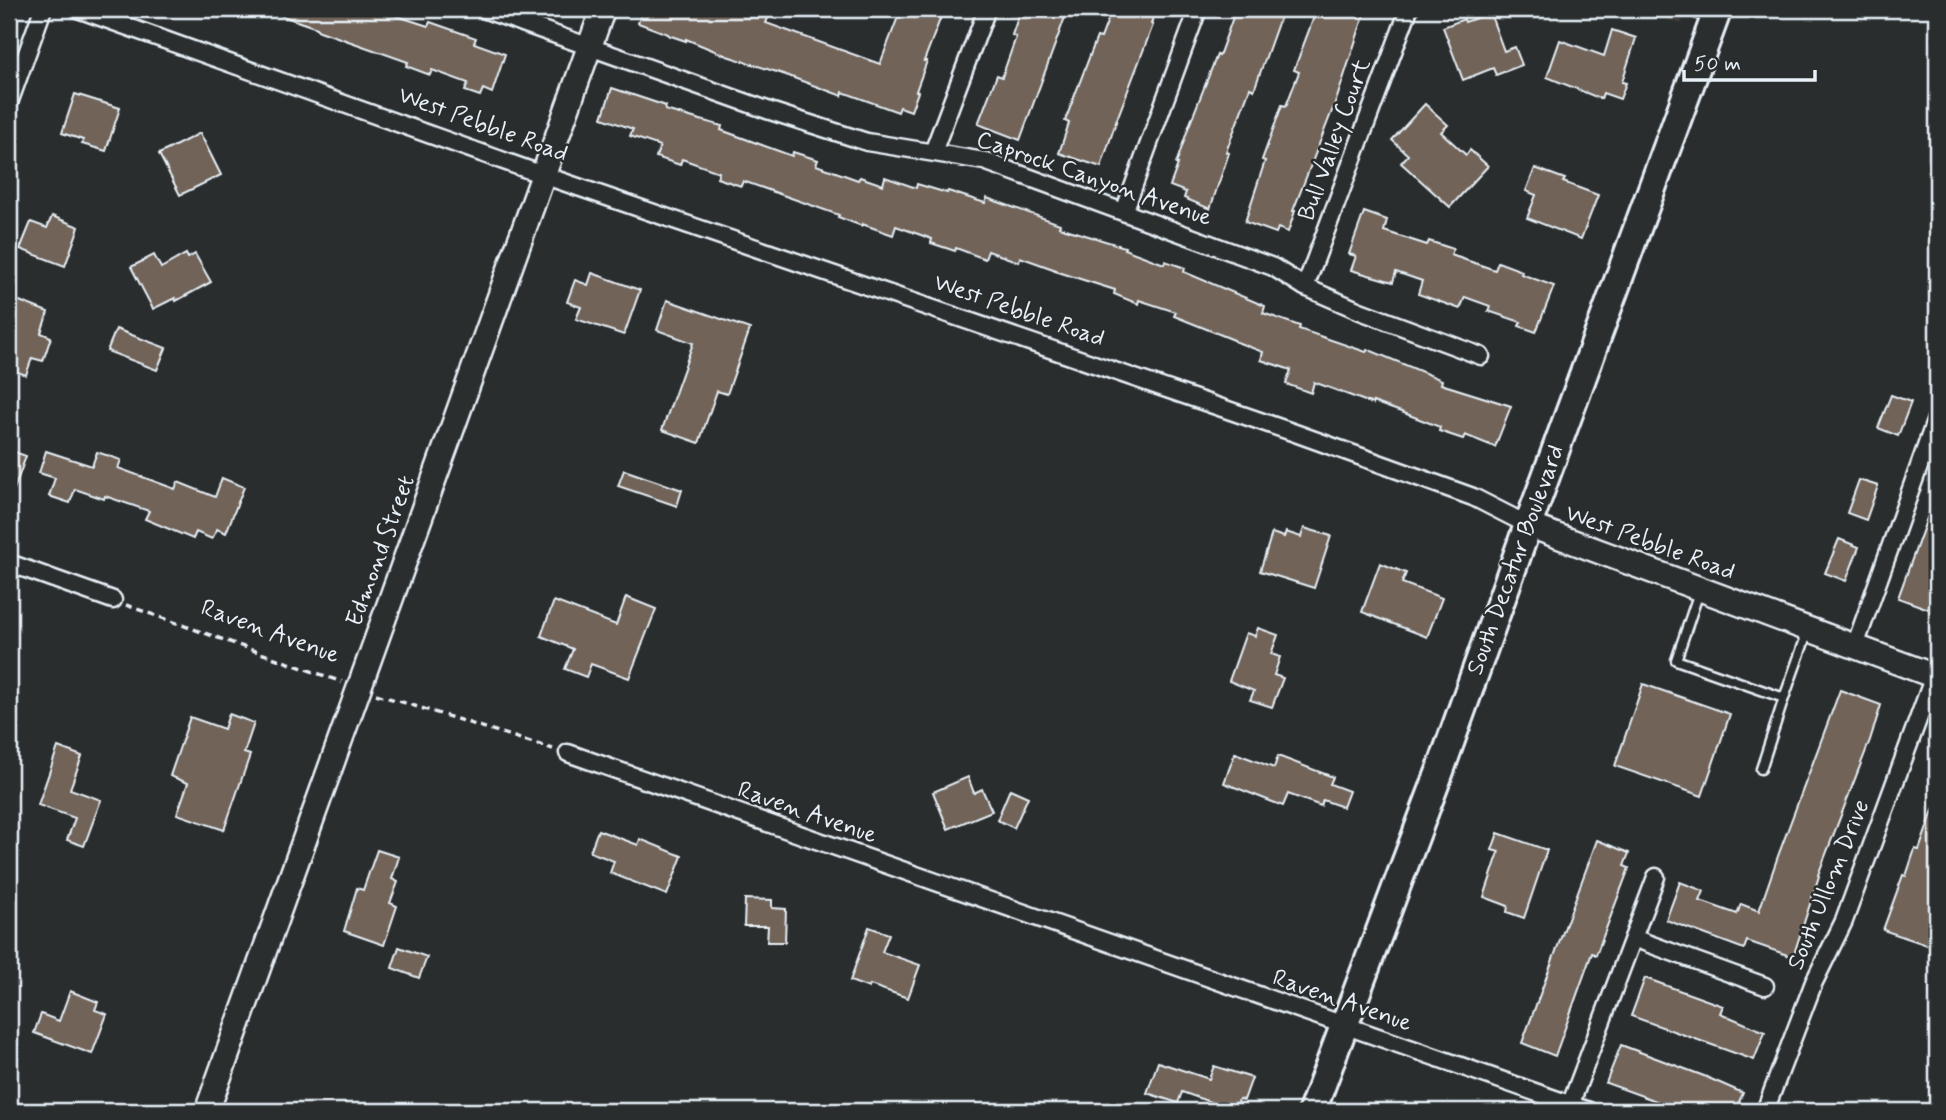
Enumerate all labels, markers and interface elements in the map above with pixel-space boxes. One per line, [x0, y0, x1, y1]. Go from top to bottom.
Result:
scale bar [1684, 38, 1815, 82]
text: 50 m [1694, 50, 1741, 78]
street label: Bull Valley Court [1291, 55, 1379, 225]
street label: West Pebble Road [394, 80, 572, 170]
street label: Caprock Canyon Avenue [972, 124, 1216, 234]
street label: West Pebble Road [930, 267, 1108, 355]
street label: South Decatur Boulevard [1460, 441, 1572, 679]
street label: Edmond Street [339, 471, 423, 631]
street label: West Pebble Road [1561, 498, 1739, 588]
street label: Raven Avenue [196, 593, 344, 671]
street label: Raven Avenue [733, 775, 881, 851]
street label: South Ullom Drive [1781, 795, 1877, 975]
street label: Raven Avenue [1268, 963, 1416, 1039]

